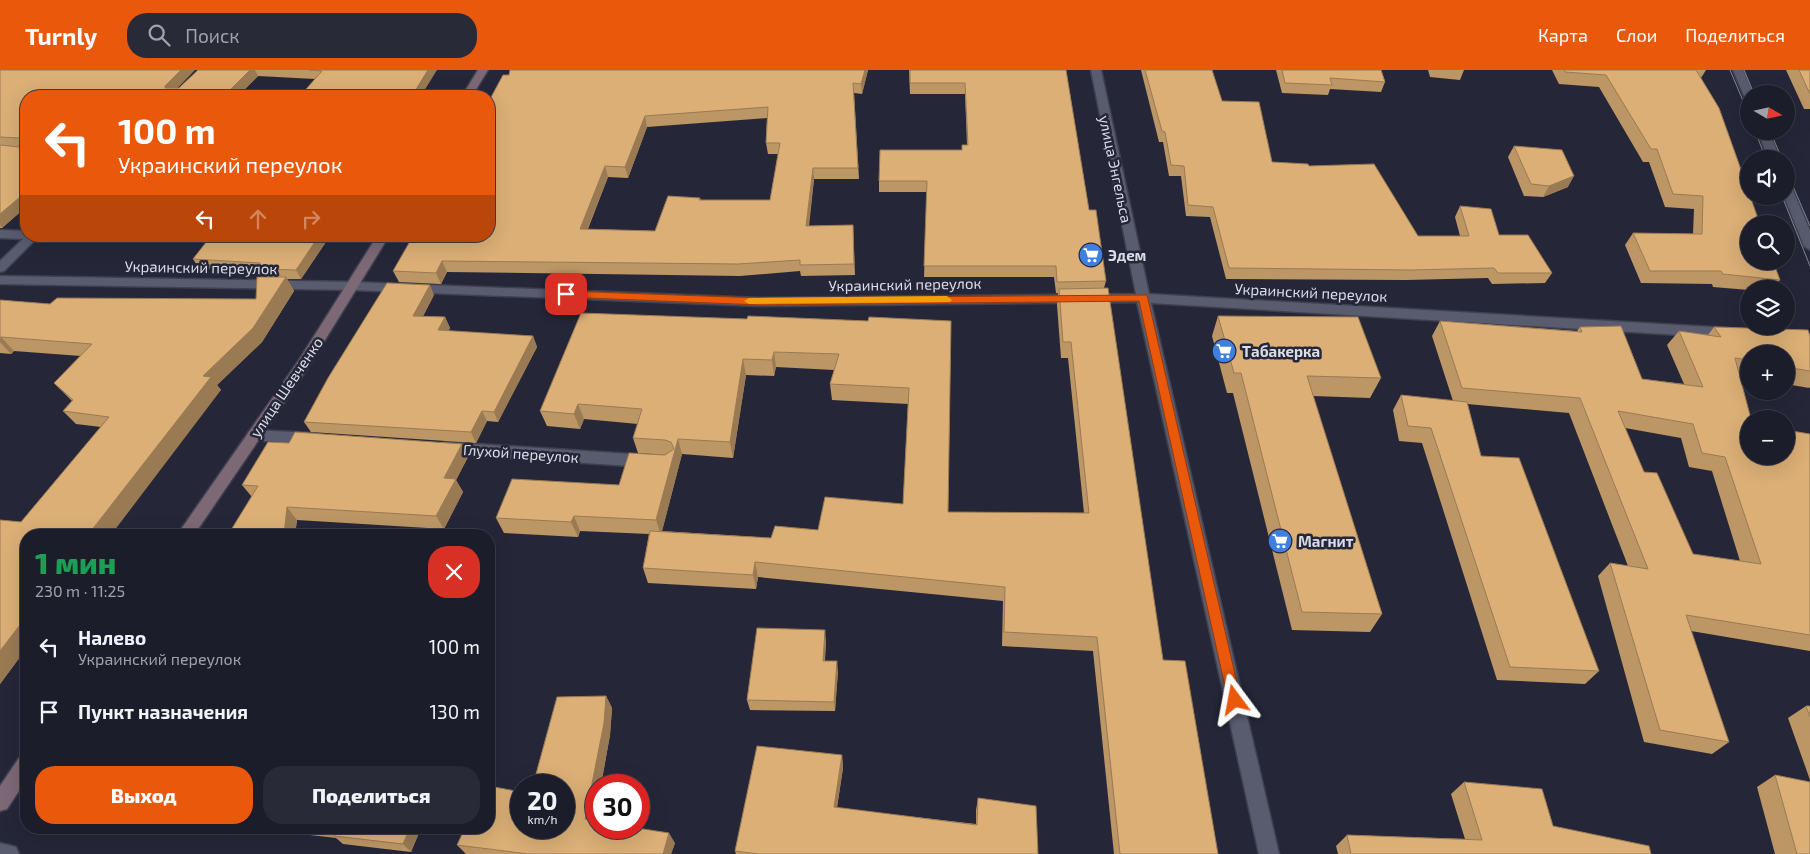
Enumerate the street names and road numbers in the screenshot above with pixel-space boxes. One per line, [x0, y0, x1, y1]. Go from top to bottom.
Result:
street label: улица Энгельса [1095, 114, 1136, 225]
street label: Украинский переулок [124, 257, 278, 278]
street label: Украинский переулок [828, 274, 982, 295]
street label: Украинский переулок [1234, 279, 1388, 306]
street label: улица Шевченко [246, 333, 327, 441]
street label: Глухой переулок [463, 440, 579, 467]

